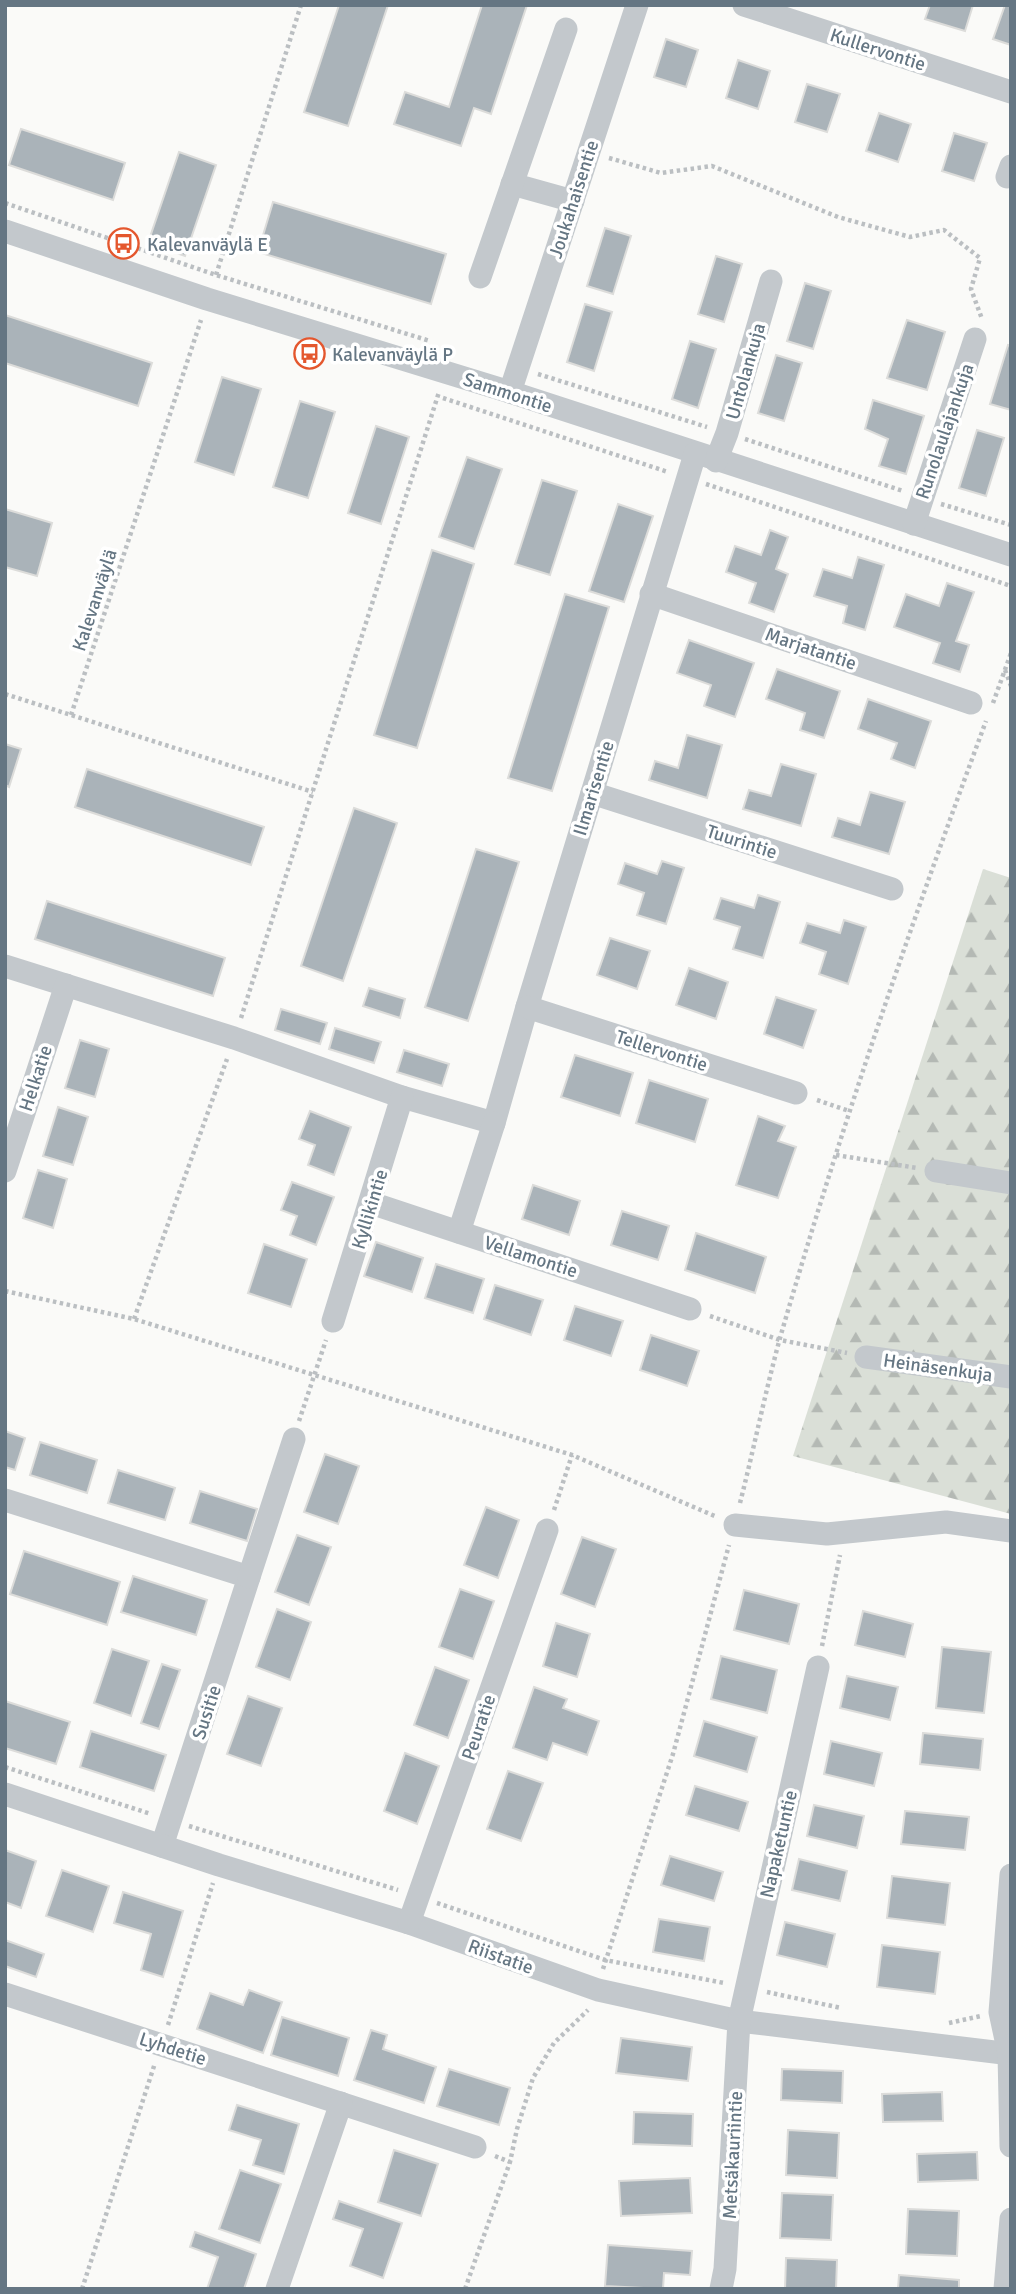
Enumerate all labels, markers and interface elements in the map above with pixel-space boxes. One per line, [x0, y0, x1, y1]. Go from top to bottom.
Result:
street label: Kullervontie [827, 23, 929, 77]
street label: Joukahaisentie [544, 137, 604, 261]
bus stop icon: Kalevanväylä E [107, 227, 141, 261]
place label: Kalevanväylä E [147, 233, 268, 257]
street label: Untolankuja [721, 320, 771, 422]
bus stop icon: Kalevanväylä P [292, 337, 326, 371]
place label: Kalevanväylä P [332, 343, 453, 367]
street label: Runolaulajankuja [910, 360, 979, 502]
street label: Sammontie [460, 367, 555, 419]
street label: Kalevanväylä [67, 546, 123, 654]
street label: Marjatantie [762, 622, 860, 676]
street label: Ilmarisentie [568, 738, 620, 839]
street label: Tuurintie [703, 819, 780, 865]
street label: Tellervontie [613, 1025, 711, 1077]
street label: Helkatie [14, 1042, 58, 1115]
street label: Kyllikintie [346, 1166, 393, 1252]
street label: Vellamontie [481, 1231, 580, 1283]
street label: Heinäsenkuja [882, 1348, 994, 1388]
street label: Susitie [187, 1682, 227, 1743]
street label: Peuratie [457, 1691, 501, 1763]
street label: Napaketuntie [755, 1788, 803, 1900]
street label: Riistatie [465, 1934, 537, 1980]
street label: Lyhdetie [136, 2027, 209, 2071]
street label: Metsäkauriintie [718, 2090, 748, 2220]

